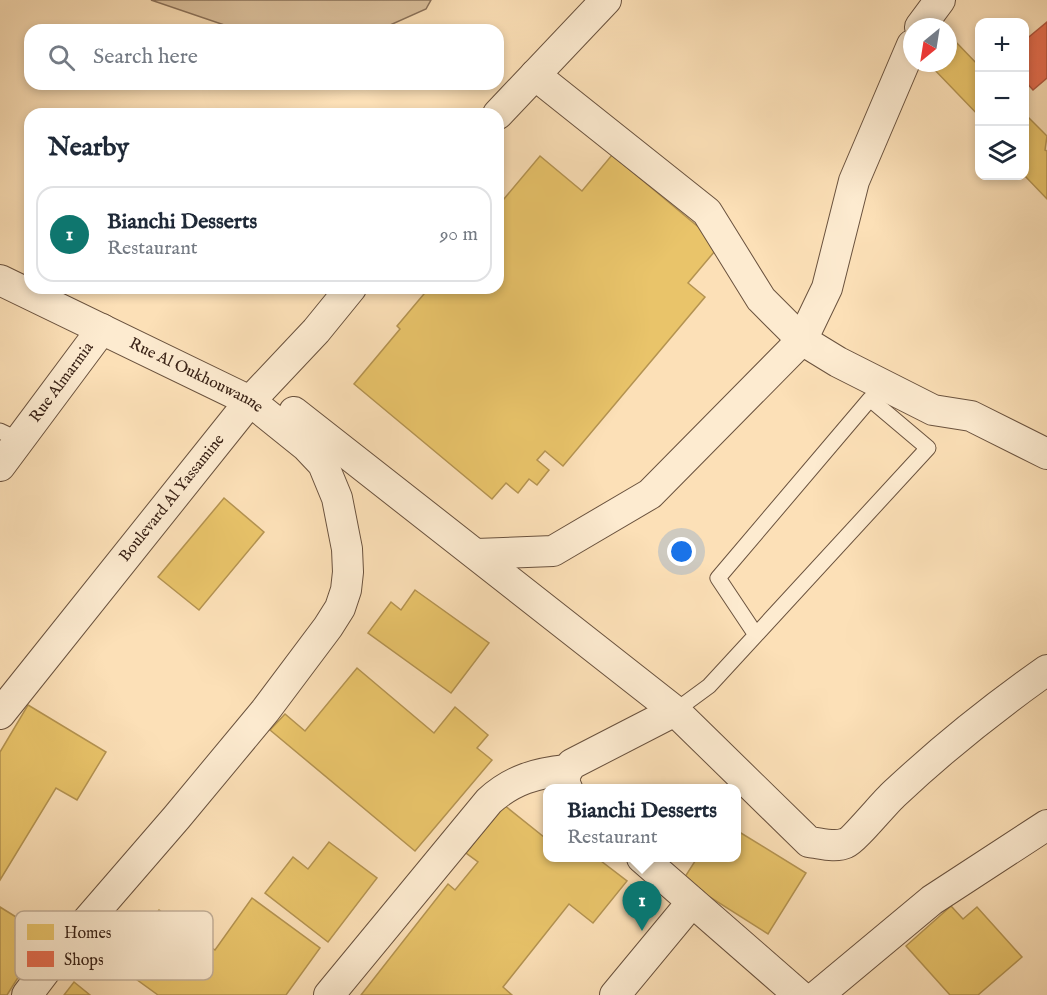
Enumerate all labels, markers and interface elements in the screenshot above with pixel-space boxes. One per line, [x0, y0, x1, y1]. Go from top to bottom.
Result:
north arrow [903, 18, 957, 72]
map controls [975, 18, 1029, 180]
button: + [975, 18, 1029, 72]
search box [24, 24, 504, 90]
icon: search [45, 41, 78, 74]
text: Search here [93, 43, 198, 71]
button: − [975, 72, 1029, 126]
button: layers [975, 126, 1029, 180]
text: Nearby [48, 131, 129, 164]
text: Bianchi Desserts [107, 208, 257, 236]
text: 1 [66, 222, 73, 247]
text: 90 m [440, 222, 478, 247]
text: Restaurant [107, 236, 198, 261]
street label: Rue Al Oukhouwanne [126, 334, 267, 417]
street label: Rue Almarmia [26, 338, 99, 427]
street label: Boulevard Al Yassamine [115, 430, 229, 566]
your location [667, 537, 696, 566]
popup [543, 784, 741, 862]
text: Bianchi Desserts [567, 797, 717, 825]
text: Restaurant [567, 825, 658, 850]
pin: 1 [622, 882, 662, 931]
legend [15, 911, 213, 980]
text: Homes [64, 924, 112, 944]
text: Shops [64, 951, 104, 971]

